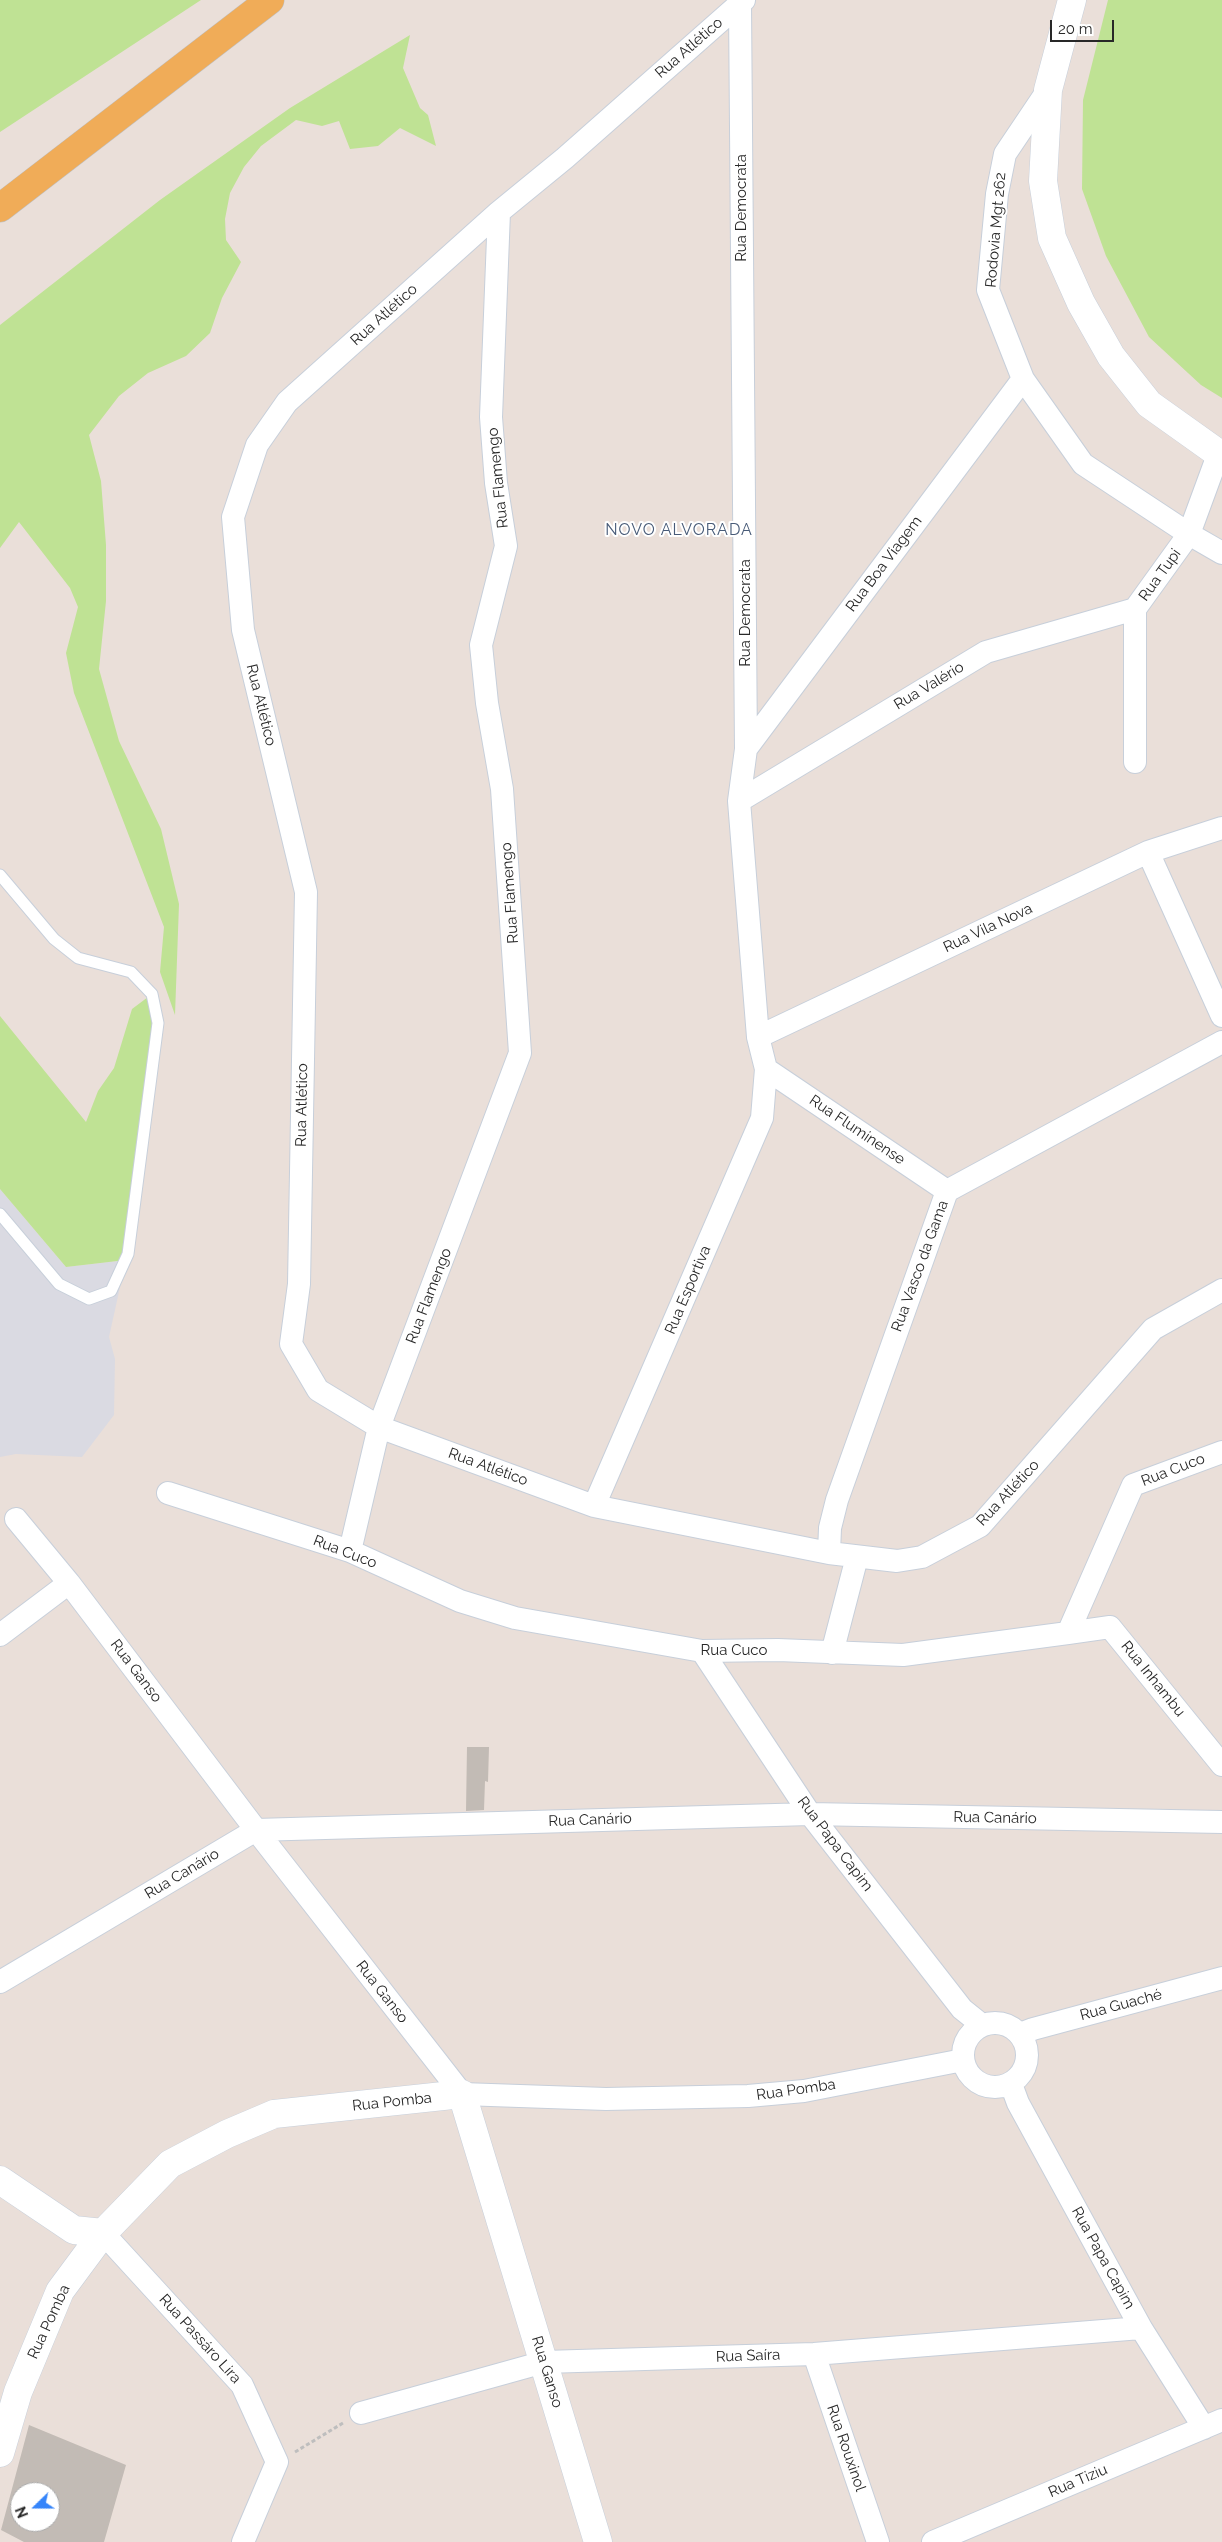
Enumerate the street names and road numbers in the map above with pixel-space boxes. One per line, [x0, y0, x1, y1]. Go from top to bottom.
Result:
street label: Rua Atlético [652, 14, 726, 82]
street label: Rua Democrata [732, 154, 750, 262]
street label: Rodovia Mgt 262 [982, 172, 1010, 288]
street label: Rua Atlético [347, 280, 421, 350]
street label: Rua Flamengo [484, 427, 512, 529]
street label: Rua Boa Viagem [842, 513, 926, 615]
street label: Rua Tupi [1135, 545, 1185, 605]
street label: Rua Democrata [736, 559, 754, 667]
street label: Rua Valério [891, 658, 967, 714]
street label: Rua Atlético [242, 662, 280, 748]
street label: Rua Flamengo [497, 842, 523, 944]
street label: Rua Vila Nova [941, 900, 1035, 956]
street label: Rua Atlético [292, 1063, 312, 1147]
street label: Rua Fluminense [806, 1091, 908, 1169]
street label: Rua Vasco da Gama [888, 1198, 952, 1334]
street label: Rua Esportiva [661, 1243, 715, 1337]
street label: Rua Flamengo [402, 1246, 456, 1346]
street label: Rua Atlético [446, 1444, 530, 1490]
street label: Rua Cuco [1139, 1450, 1207, 1490]
street label: Rua Atlético [973, 1456, 1043, 1530]
street label: Rua Cuco [311, 1532, 379, 1572]
street label: Rua Ganso [106, 1636, 166, 1706]
street label: Rua Inhambu [1117, 1638, 1189, 1720]
street label: Rua Cuco [701, 1641, 767, 1659]
street label: Rua Papa Capim [793, 1793, 877, 1895]
street label: Rua Canário [953, 1808, 1037, 1828]
street label: Rua Canário [548, 1810, 632, 1830]
street label: Rua Canário [142, 1845, 222, 1903]
street label: Rua Ganso [352, 1957, 412, 2027]
street label: Rua Guaché [1078, 1985, 1164, 2025]
street label: Rua Pomba [755, 2076, 837, 2104]
street label: Rua Pomba [351, 2089, 433, 2115]
street label: Rua Papa Capim [1067, 2204, 1139, 2312]
street label: Rua Pomba [24, 2282, 74, 2362]
street label: Rua Passáro Lira [155, 2291, 245, 2387]
street label: Rua Ganso [528, 2334, 566, 2410]
street label: Rua Saíra [715, 2346, 781, 2366]
street label: Rua Rouxinol [823, 2402, 869, 2494]
street label: Rua Tiziu [1046, 2460, 1110, 2502]

